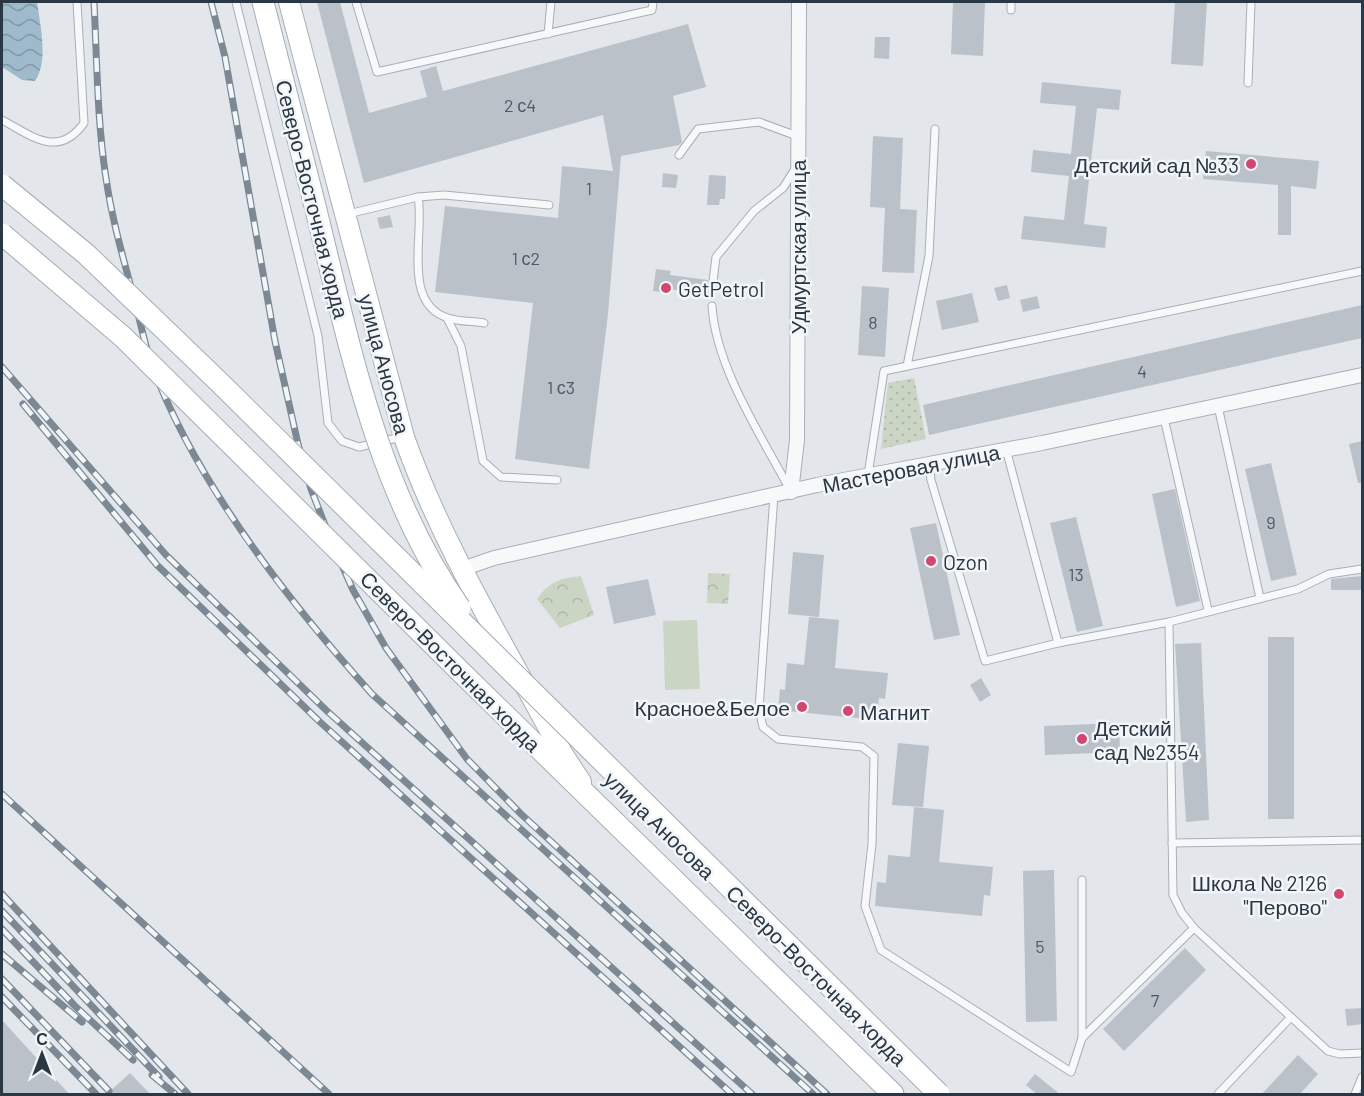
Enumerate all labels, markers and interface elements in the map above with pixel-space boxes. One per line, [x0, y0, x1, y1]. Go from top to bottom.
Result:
street label: Северо-Восточная хорда [271, 77, 355, 321]
house number: 2 с4 [504, 94, 536, 116]
place label: Детский сад №33 [1074, 152, 1239, 177]
marker: Детский сад №33 [1244, 157, 1258, 171]
street label: Удмуртская улица [785, 159, 810, 334]
house number: 1 [586, 177, 592, 199]
house number: 1 с2 [512, 247, 540, 269]
place label: GetPetrol [678, 276, 764, 301]
marker: GetPetrol [659, 281, 673, 295]
street label: улица Аносова [354, 291, 416, 437]
house number: 8 [868, 311, 878, 333]
house number: 4 [1137, 360, 1147, 382]
house number: 1 с3 [547, 376, 575, 398]
street label: Мастеровая улица [820, 438, 1002, 497]
house number: 9 [1266, 511, 1276, 533]
place label: Ozon [943, 549, 988, 574]
marker: Ozon [924, 554, 938, 568]
house number: 13 [1068, 563, 1084, 585]
street label: Северо-Восточная хорда [356, 566, 547, 757]
place label: Красное&Белое [635, 695, 790, 720]
place label: Магнит [860, 699, 930, 724]
marker: Красное&Белое [795, 700, 809, 714]
marker: Магнит [841, 704, 855, 718]
place label: Детский сад №2354 [1094, 715, 1199, 764]
marker: Детский сад №2354 [1075, 732, 1089, 746]
street label: улица Аносова [599, 766, 721, 884]
place label: Школа № 2126 "Перово" [1192, 870, 1327, 919]
street label: Северо-Восточная хорда [722, 880, 913, 1071]
marker: Школа № 2126 "Перово" [1332, 887, 1346, 901]
house number: 5 [1035, 935, 1045, 957]
house number: 7 [1151, 989, 1160, 1011]
north arrow [12, 1024, 72, 1084]
text: С [36, 1029, 48, 1048]

